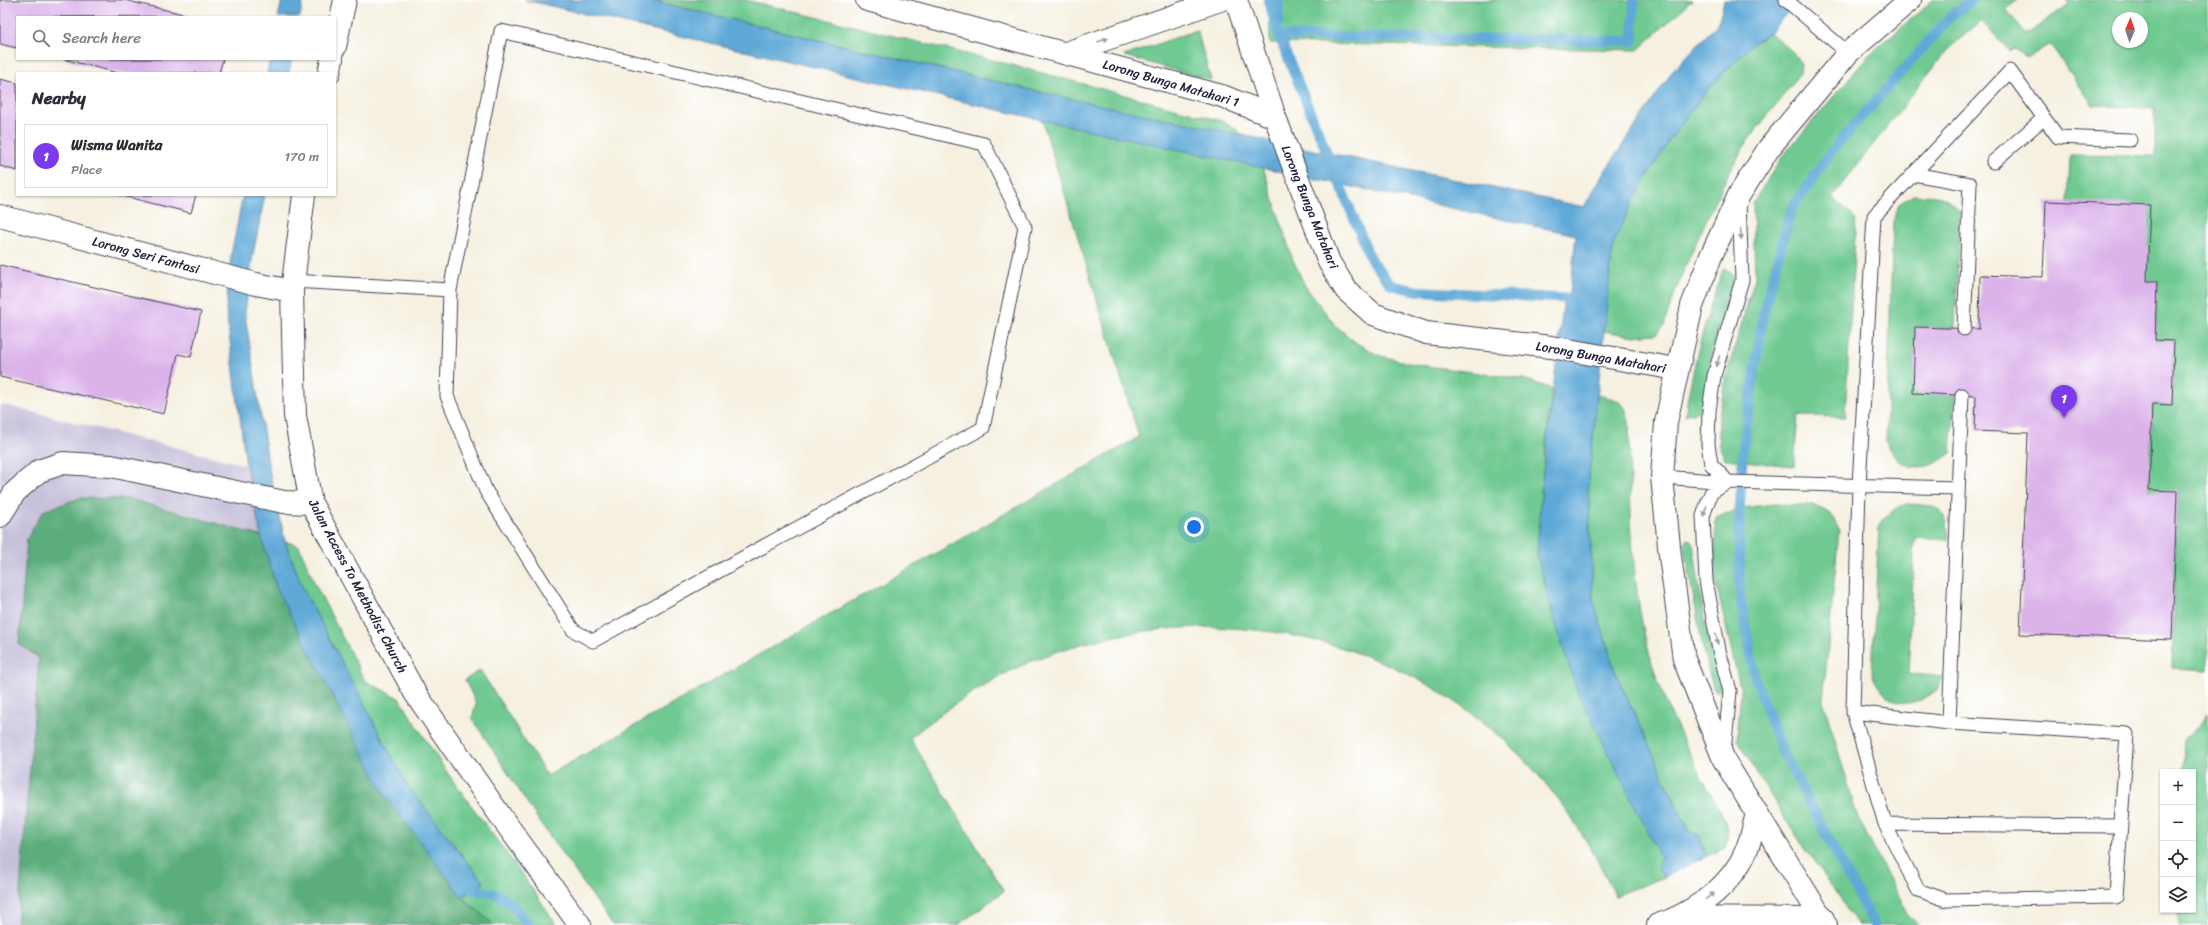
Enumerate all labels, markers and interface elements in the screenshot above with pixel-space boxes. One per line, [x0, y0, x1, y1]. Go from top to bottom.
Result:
north arrow [2112, 12, 2148, 48]
search box [16, 16, 336, 60]
text: Search here [62, 25, 141, 51]
icon: search [30, 27, 52, 49]
one-way arrow [1097, 37, 1109, 43]
street label: Lorong Bunga Matahari 1 [1100, 53, 1242, 114]
text: Nearby [32, 83, 86, 113]
text: Wisma Wanita [71, 132, 162, 158]
street label: Lorong Bunga Matahari [1275, 142, 1346, 273]
text: 1 [43, 145, 49, 168]
text: 170 m [284, 145, 319, 168]
text: Place [71, 158, 102, 181]
one-way arrow [1738, 228, 1745, 240]
street label: Lorong Seri Fantasi [90, 230, 203, 280]
street label: Lorong Bunga Matahari [1534, 334, 1668, 380]
one-way arrow [1715, 355, 1721, 367]
pin: 1 [2051, 385, 2077, 418]
street label: Jalan Access To Methodist Church [302, 494, 414, 677]
one-way arrow [1702, 505, 1708, 517]
your location [1184, 517, 1204, 537]
one-way arrow [1715, 633, 1721, 645]
map controls [2160, 769, 2196, 913]
button: + [2160, 769, 2196, 805]
button: − [2160, 805, 2196, 841]
button: locate [2160, 841, 2196, 877]
button: layers [2160, 877, 2196, 913]
one-way arrow [1704, 892, 1715, 900]

